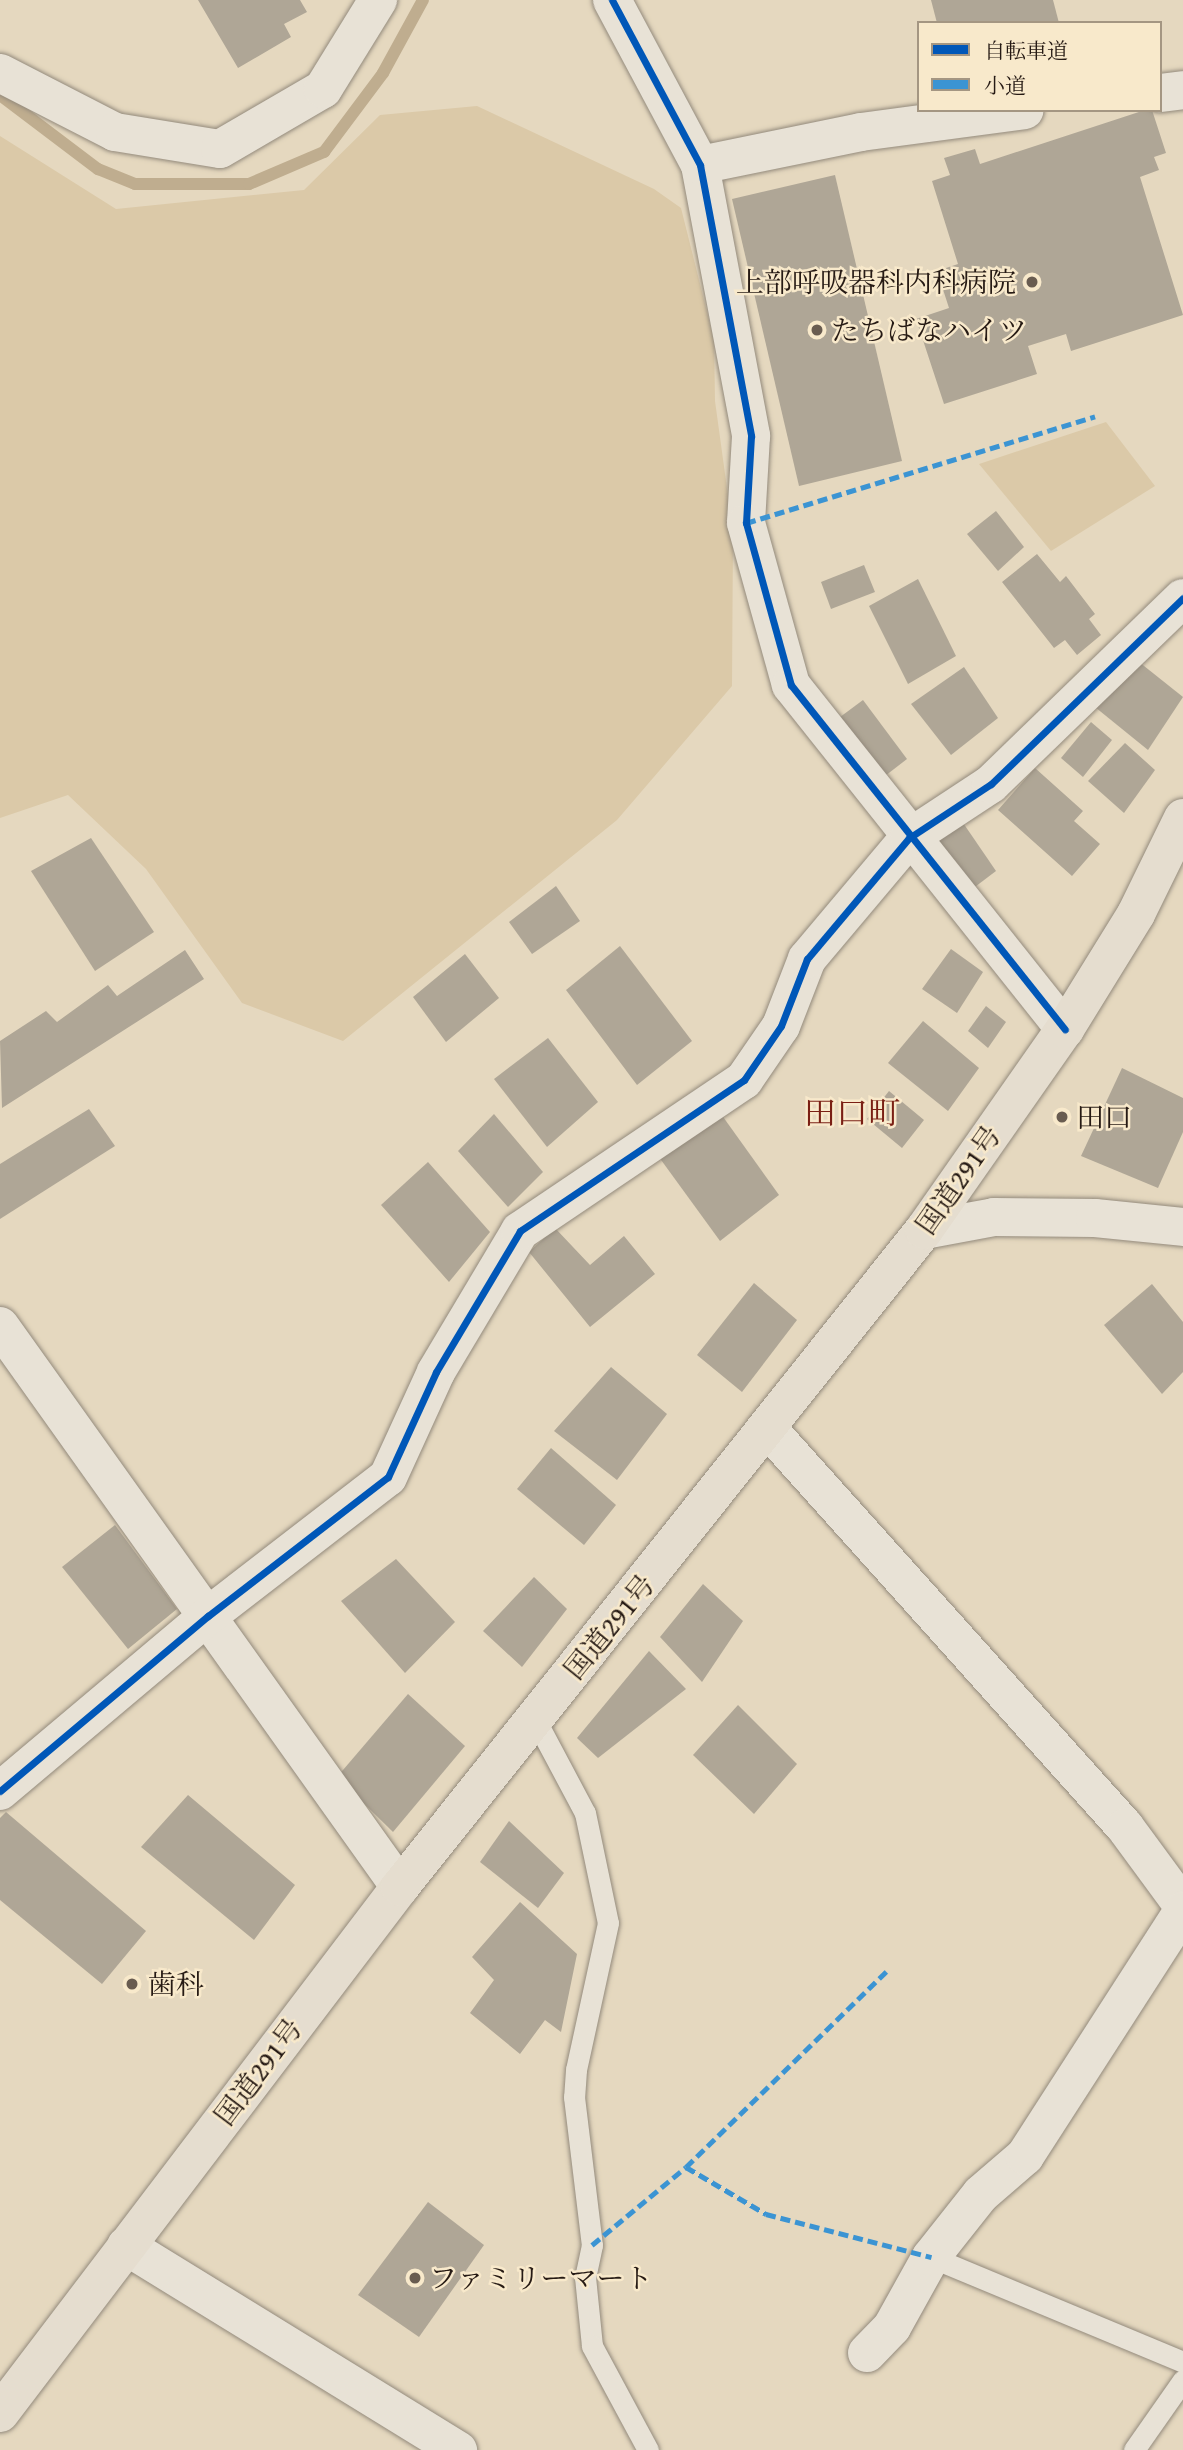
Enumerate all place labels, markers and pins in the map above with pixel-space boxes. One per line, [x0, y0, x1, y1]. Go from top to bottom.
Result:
place label: 上部呼吸器科内科病院 [736, 265, 1016, 299]
marker: 上部呼吸器科内科病院 [1022, 272, 1042, 292]
place label: たちばなハイツ [831, 313, 1027, 347]
marker: たちばなハイツ [809, 322, 825, 338]
place label: 田口 [1076, 1100, 1132, 1134]
marker: 田口 [1054, 1109, 1070, 1125]
place label: 歯科 [148, 1967, 204, 2001]
marker: 歯科 [122, 1974, 142, 1994]
place label: ファミリーマート [429, 2261, 653, 2295]
marker: ファミリーマート [407, 2270, 423, 2286]

